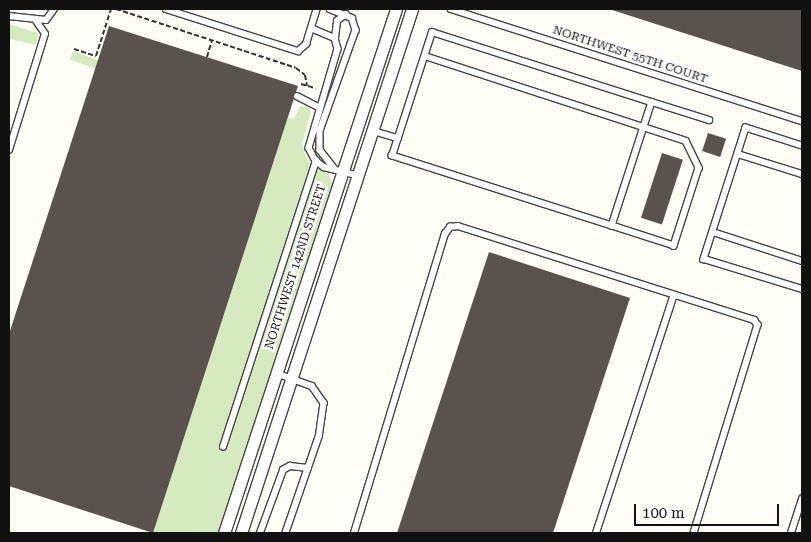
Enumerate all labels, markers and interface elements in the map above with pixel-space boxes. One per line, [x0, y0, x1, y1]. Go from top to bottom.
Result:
street label: NORTHWEST 55TH COURT [551, 23, 709, 87]
street label: NORTHWEST 142ND STREET [262, 183, 330, 351]
scale bar [636, 494, 781, 526]
text: 100 m [642, 504, 685, 522]

